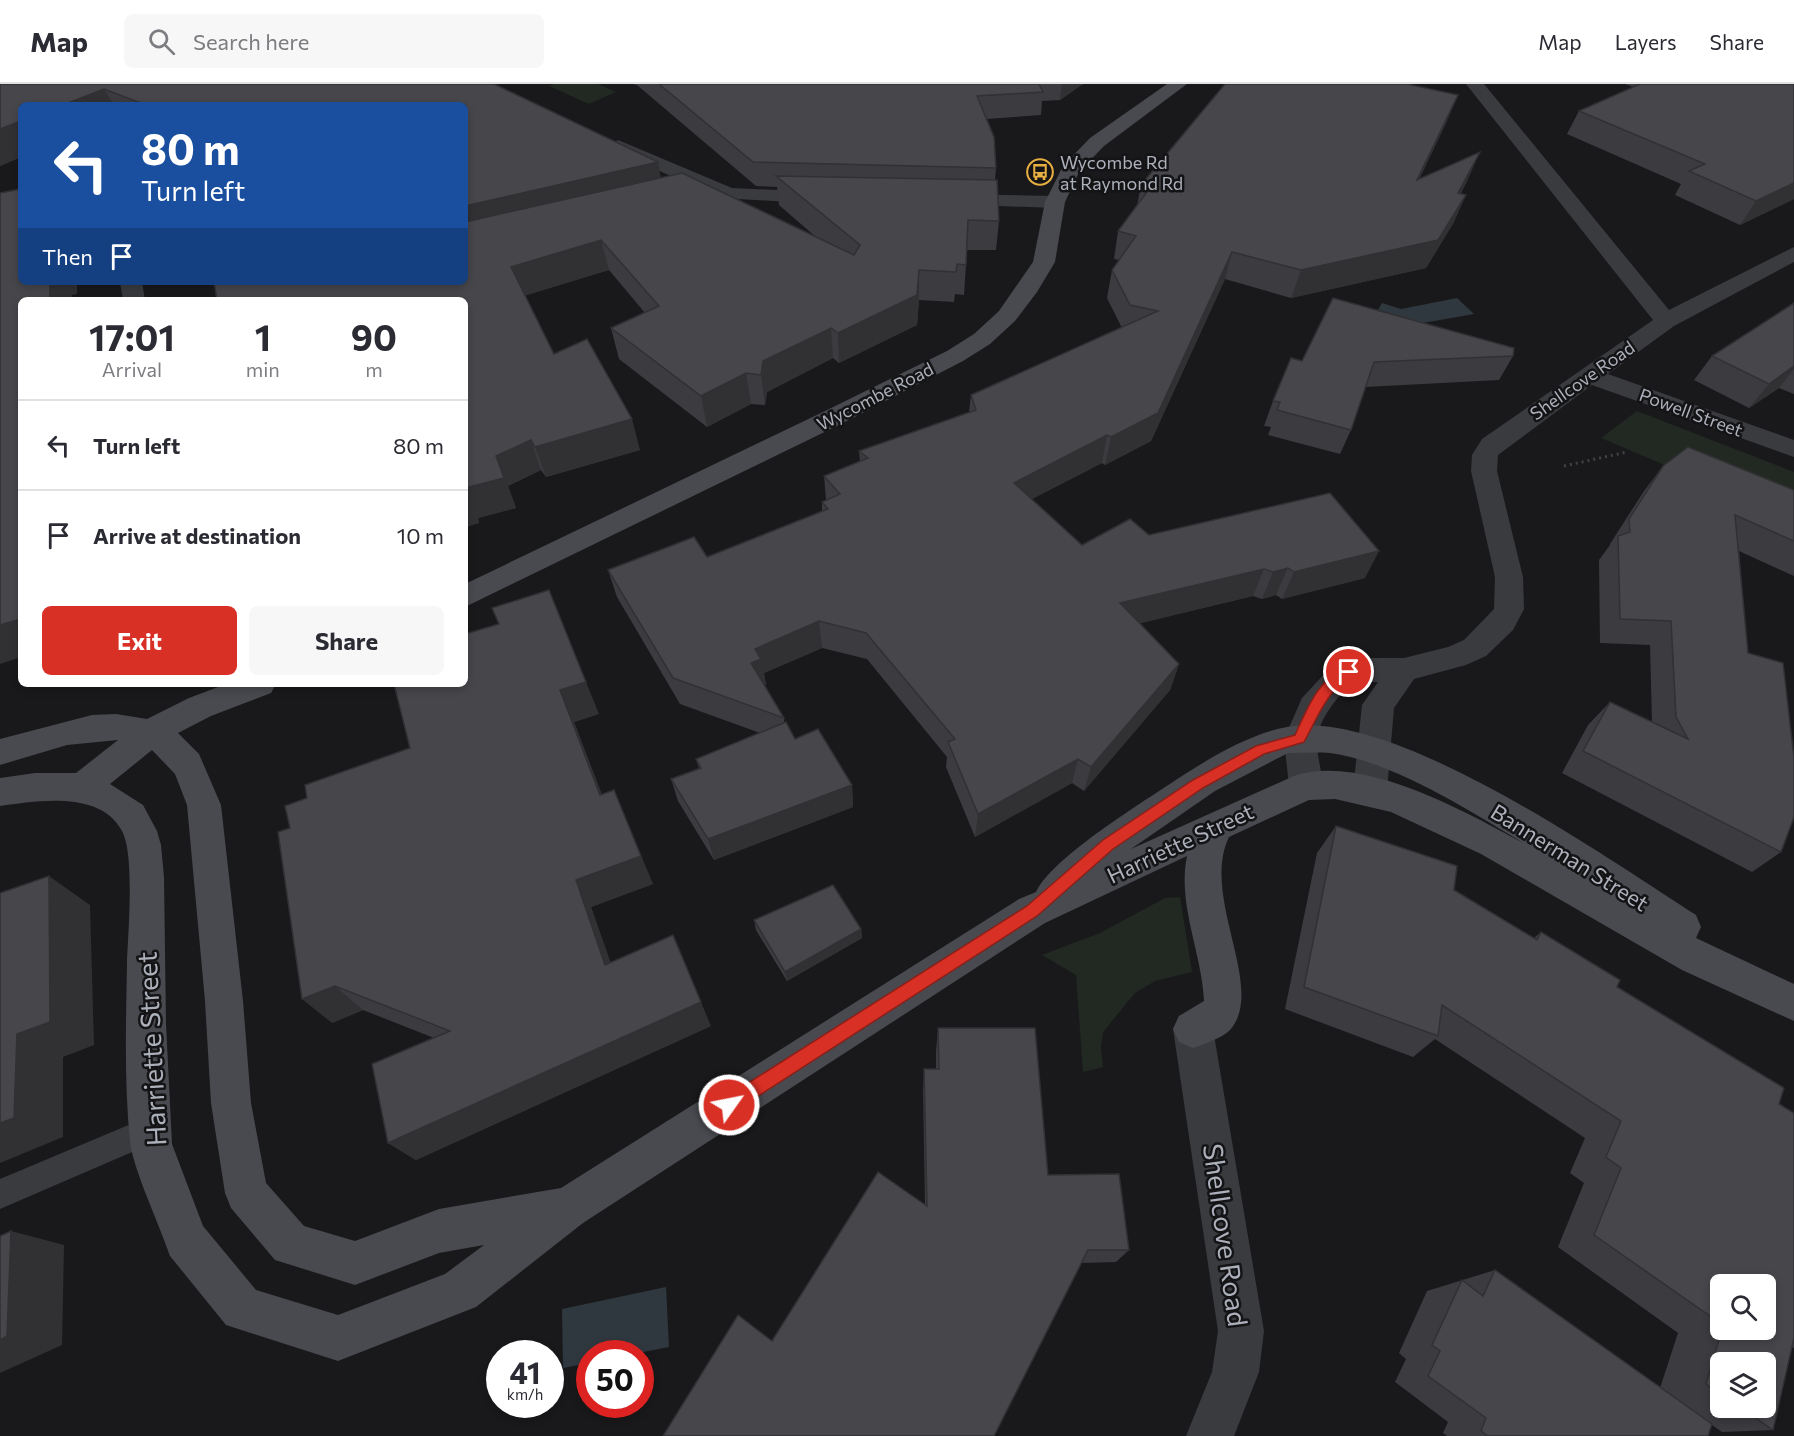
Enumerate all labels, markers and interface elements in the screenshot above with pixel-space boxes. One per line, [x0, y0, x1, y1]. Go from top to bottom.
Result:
search box [124, 14, 544, 68]
text: Map [30, 24, 88, 58]
icon: search [145, 25, 178, 58]
text: Search here [193, 28, 309, 55]
text: Map [1538, 29, 1582, 54]
text: Layers [1615, 29, 1677, 54]
text: Share [1710, 29, 1764, 54]
text: 80 m [141, 122, 240, 174]
icon: left [42, 126, 120, 204]
place label: Wycombe Rd at Raymond Rd [1060, 151, 1183, 194]
bus stop icon: Wycombe Rd at Raymond Rd [1025, 157, 1055, 187]
text: Turn left [141, 174, 245, 207]
icon: arrive [105, 240, 138, 273]
text: Then [42, 243, 93, 270]
text: 17:01 [89, 314, 175, 358]
text: 1 [255, 314, 271, 358]
text: 90 [351, 314, 397, 358]
street label: Shellcove Road [1525, 336, 1639, 424]
text: Arrival [102, 357, 162, 381]
text: min [246, 357, 280, 381]
text: m [365, 357, 383, 381]
street label: Wycombe Road [813, 357, 937, 435]
street label: Powell Street [1636, 383, 1746, 441]
icon: left [42, 429, 75, 462]
text: Turn left [93, 432, 180, 459]
text: 80 m [393, 432, 444, 459]
icon: arrive [42, 519, 75, 552]
text: Arrive at destination [93, 522, 301, 549]
text: 10 m [397, 522, 444, 549]
button: Exit [42, 606, 237, 675]
button: Share [249, 606, 444, 675]
pin [1323, 646, 1374, 697]
icon: arrive [1332, 655, 1365, 688]
street label: Harriette Street [1102, 797, 1258, 889]
street label: Bannerman Street [1486, 798, 1654, 916]
street label: Harriette Street [129, 951, 173, 1147]
position arrow [697, 1073, 761, 1137]
street label: Shellcove Road [1197, 1142, 1255, 1328]
map controls [1710, 1274, 1776, 1418]
button: search [1710, 1274, 1776, 1340]
speed limit sign: 50 [576, 1340, 654, 1418]
button: layers [1710, 1352, 1776, 1418]
text: 41 [509, 1353, 541, 1390]
text: km/h [507, 1385, 543, 1403]

